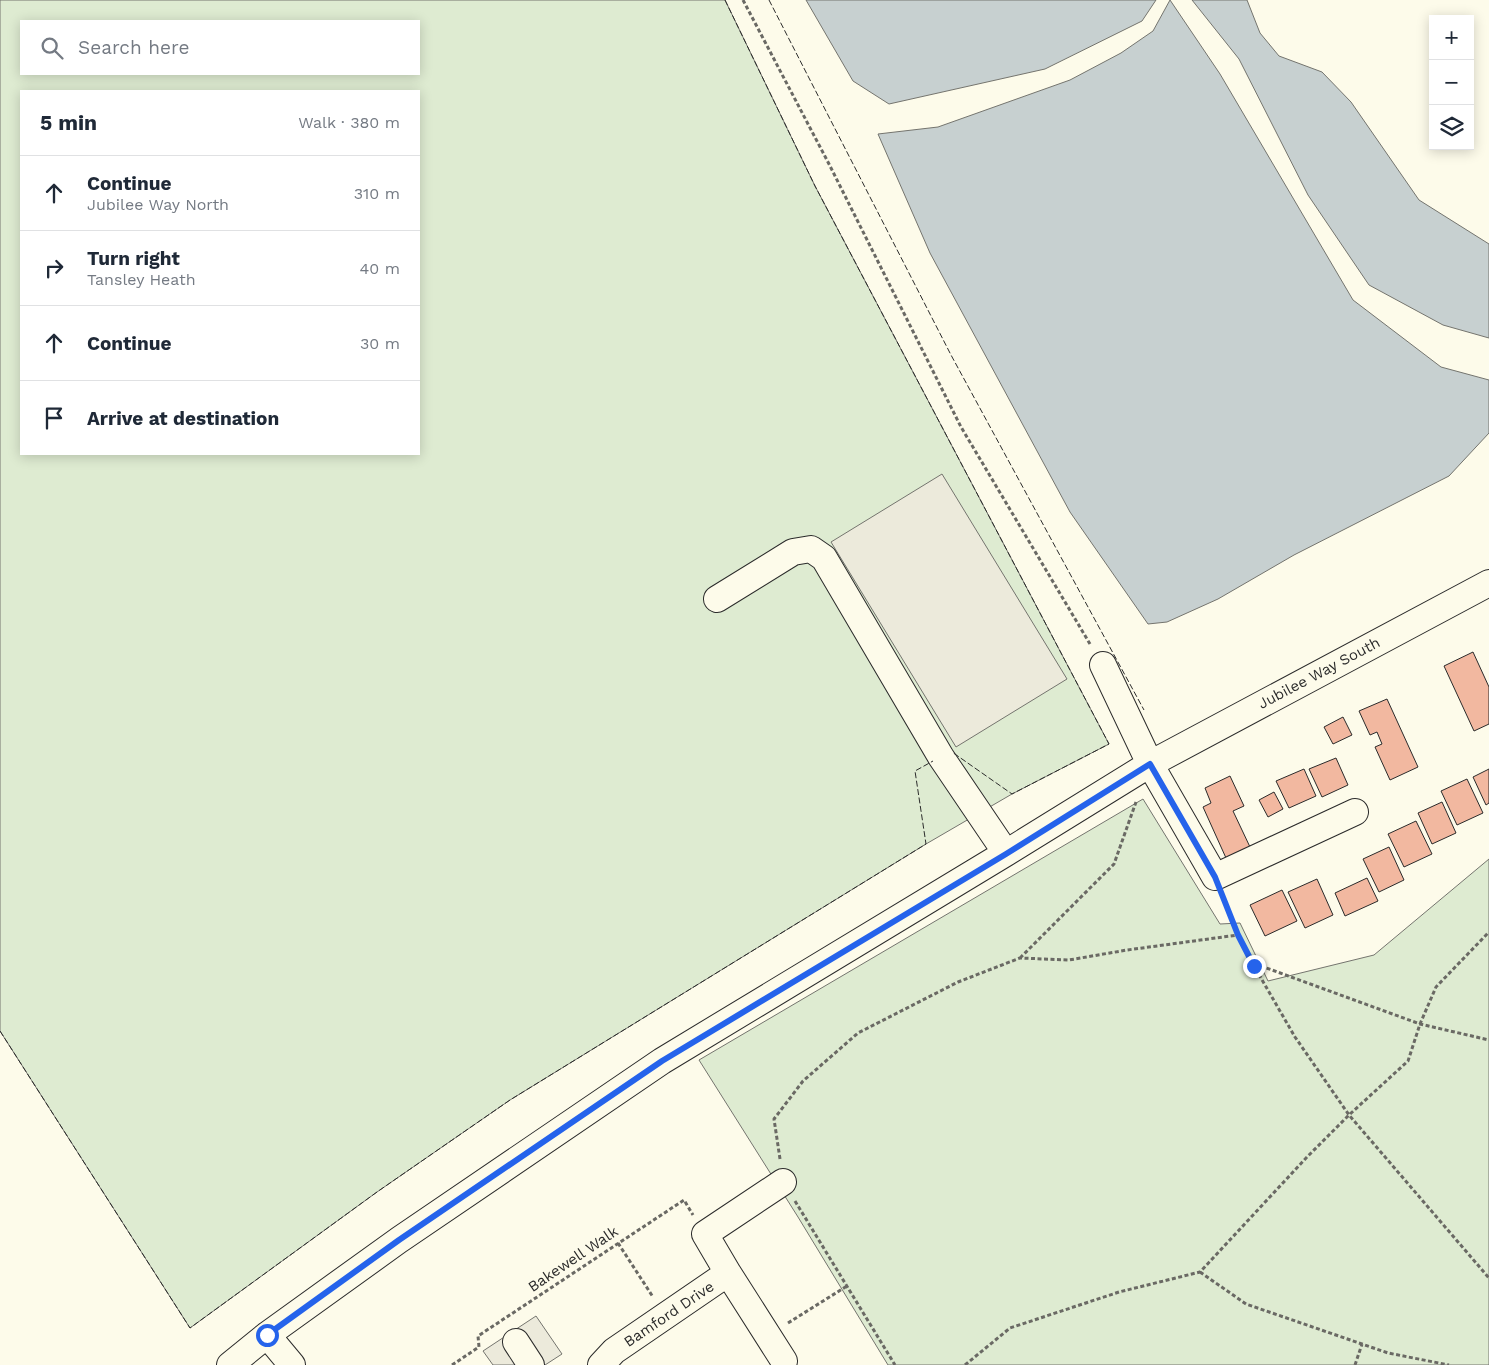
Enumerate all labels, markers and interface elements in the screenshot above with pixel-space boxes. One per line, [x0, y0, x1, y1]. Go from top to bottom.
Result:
map controls [1429, 15, 1474, 150]
button: + [1429, 15, 1474, 60]
search box [20, 20, 420, 75]
icon: search [38, 34, 66, 62]
text: Search here [78, 36, 189, 59]
button: − [1429, 60, 1474, 105]
button: layers [1429, 105, 1474, 150]
text: 5 min [40, 110, 97, 135]
text: Walk · 380 m [298, 113, 400, 132]
text: Continue [87, 172, 171, 195]
icon: ahead [40, 179, 68, 207]
text: 310 m [354, 184, 400, 203]
text: Jubilee Way North [87, 195, 229, 214]
text: Turn right [87, 247, 180, 270]
icon: right [40, 254, 68, 282]
text: 40 m [360, 259, 400, 278]
text: Tansley Heath [87, 270, 196, 289]
icon: ahead [40, 329, 68, 357]
text: Continue [87, 332, 171, 355]
text: 30 m [360, 334, 400, 353]
icon: arrive [40, 404, 68, 432]
text: Arrive at destination [87, 407, 279, 430]
street label: Jubilee Way South [1255, 633, 1383, 713]
route end [1243, 955, 1266, 978]
street label: Bakewell Walk [525, 1222, 622, 1296]
street label: Bamford Drive [620, 1277, 718, 1351]
route start [256, 1324, 279, 1347]

